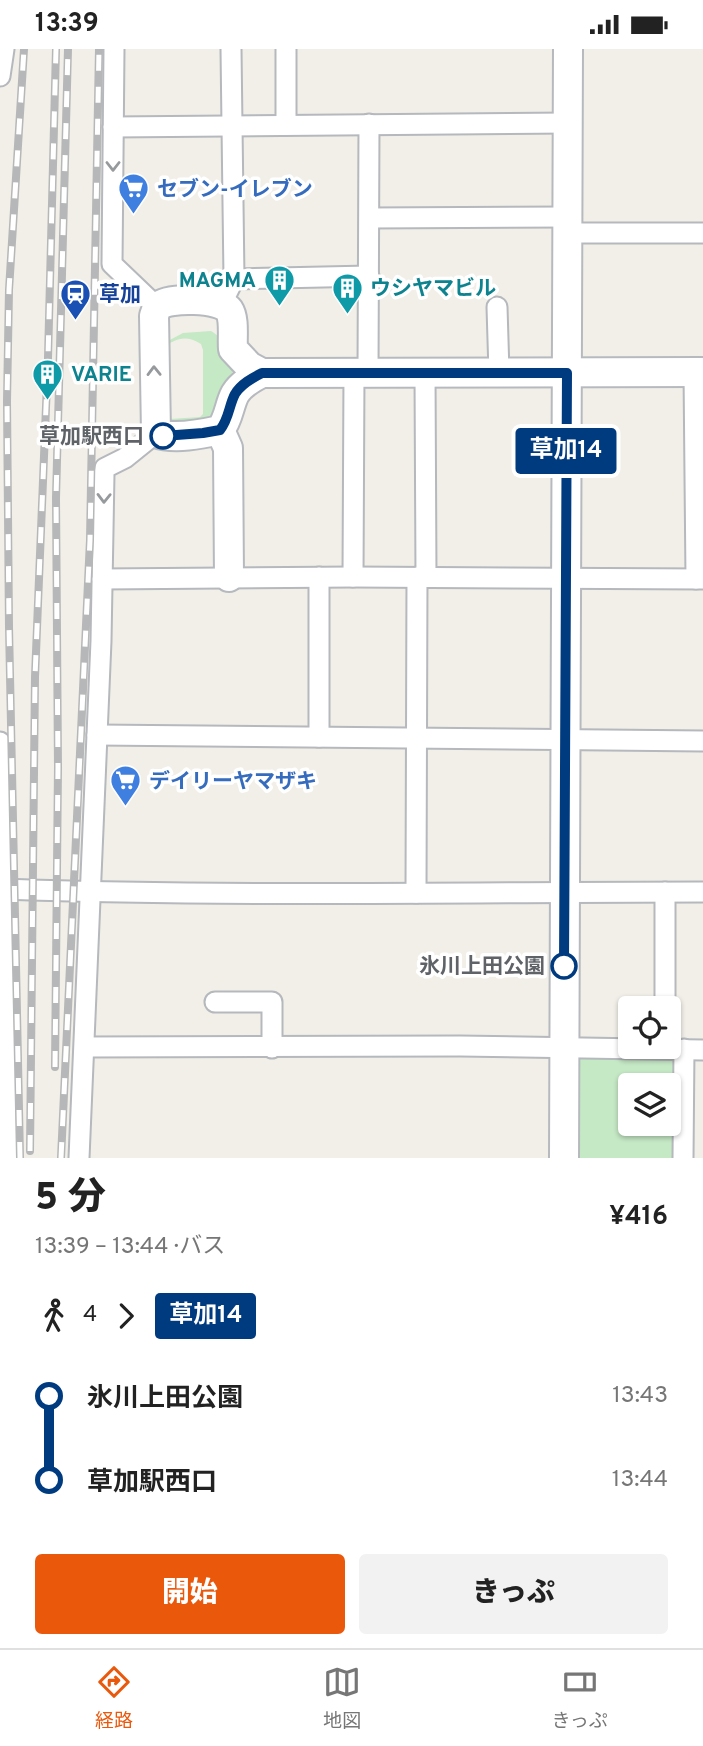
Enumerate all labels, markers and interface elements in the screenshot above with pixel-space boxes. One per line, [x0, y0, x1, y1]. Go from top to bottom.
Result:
text: 13:39 [35, 8, 99, 41]
one-way arrow [105, 161, 121, 172]
supermarket icon: セブン-イレブン [117, 172, 151, 216]
place label: セブン-イレブン [157, 177, 313, 204]
building icon: MAGMA [262, 263, 296, 307]
place label: MAGMA [179, 268, 256, 295]
building icon: ウシヤマビル [330, 271, 364, 315]
place label: ウシヤマビル [370, 276, 496, 303]
station icon: 草加 [59, 277, 93, 321]
place label: 草加 [99, 282, 141, 309]
building icon: VARIE [31, 357, 65, 401]
place label: VARIE [71, 362, 132, 389]
one-way arrow [146, 365, 162, 376]
marker: 草加駅西口 [150, 423, 176, 449]
place label: 草加駅西口 [39, 424, 144, 451]
line badge: 草加14 [517, 428, 615, 474]
text: 草加14 [529, 436, 603, 466]
one-way arrow [96, 493, 112, 504]
supermarket icon: デイリーヤマザキ [109, 764, 143, 808]
place label: デイリーヤマザキ [149, 769, 317, 796]
marker: 氷川上田公園 [551, 953, 577, 979]
place label: 氷川上田公園 [419, 954, 545, 981]
map controls [618, 996, 681, 1136]
button: locate [618, 996, 681, 1059]
button: layers [618, 1073, 681, 1136]
text: 5 分 [35, 1175, 106, 1224]
text: ¥416 [609, 1201, 668, 1234]
text: 13:39 – 13:44 · バス [35, 1233, 225, 1262]
icon: walk [35, 1297, 73, 1335]
icon: forward [107, 1297, 145, 1335]
text: 4 [83, 1301, 97, 1330]
text: 草加14 [169, 1301, 242, 1331]
text: 13:43 [612, 1382, 668, 1411]
text: 氷川上田公園 [87, 1383, 243, 1416]
text: 13:44 [612, 1466, 668, 1495]
text: 草加駅西口 [87, 1467, 217, 1500]
button: 開始 [35, 1554, 345, 1634]
button: きっぷ [359, 1554, 668, 1634]
tab: 経路 [95, 1663, 133, 1734]
tab: 地図 [323, 1663, 361, 1734]
tab: きっぷ [552, 1663, 608, 1734]

